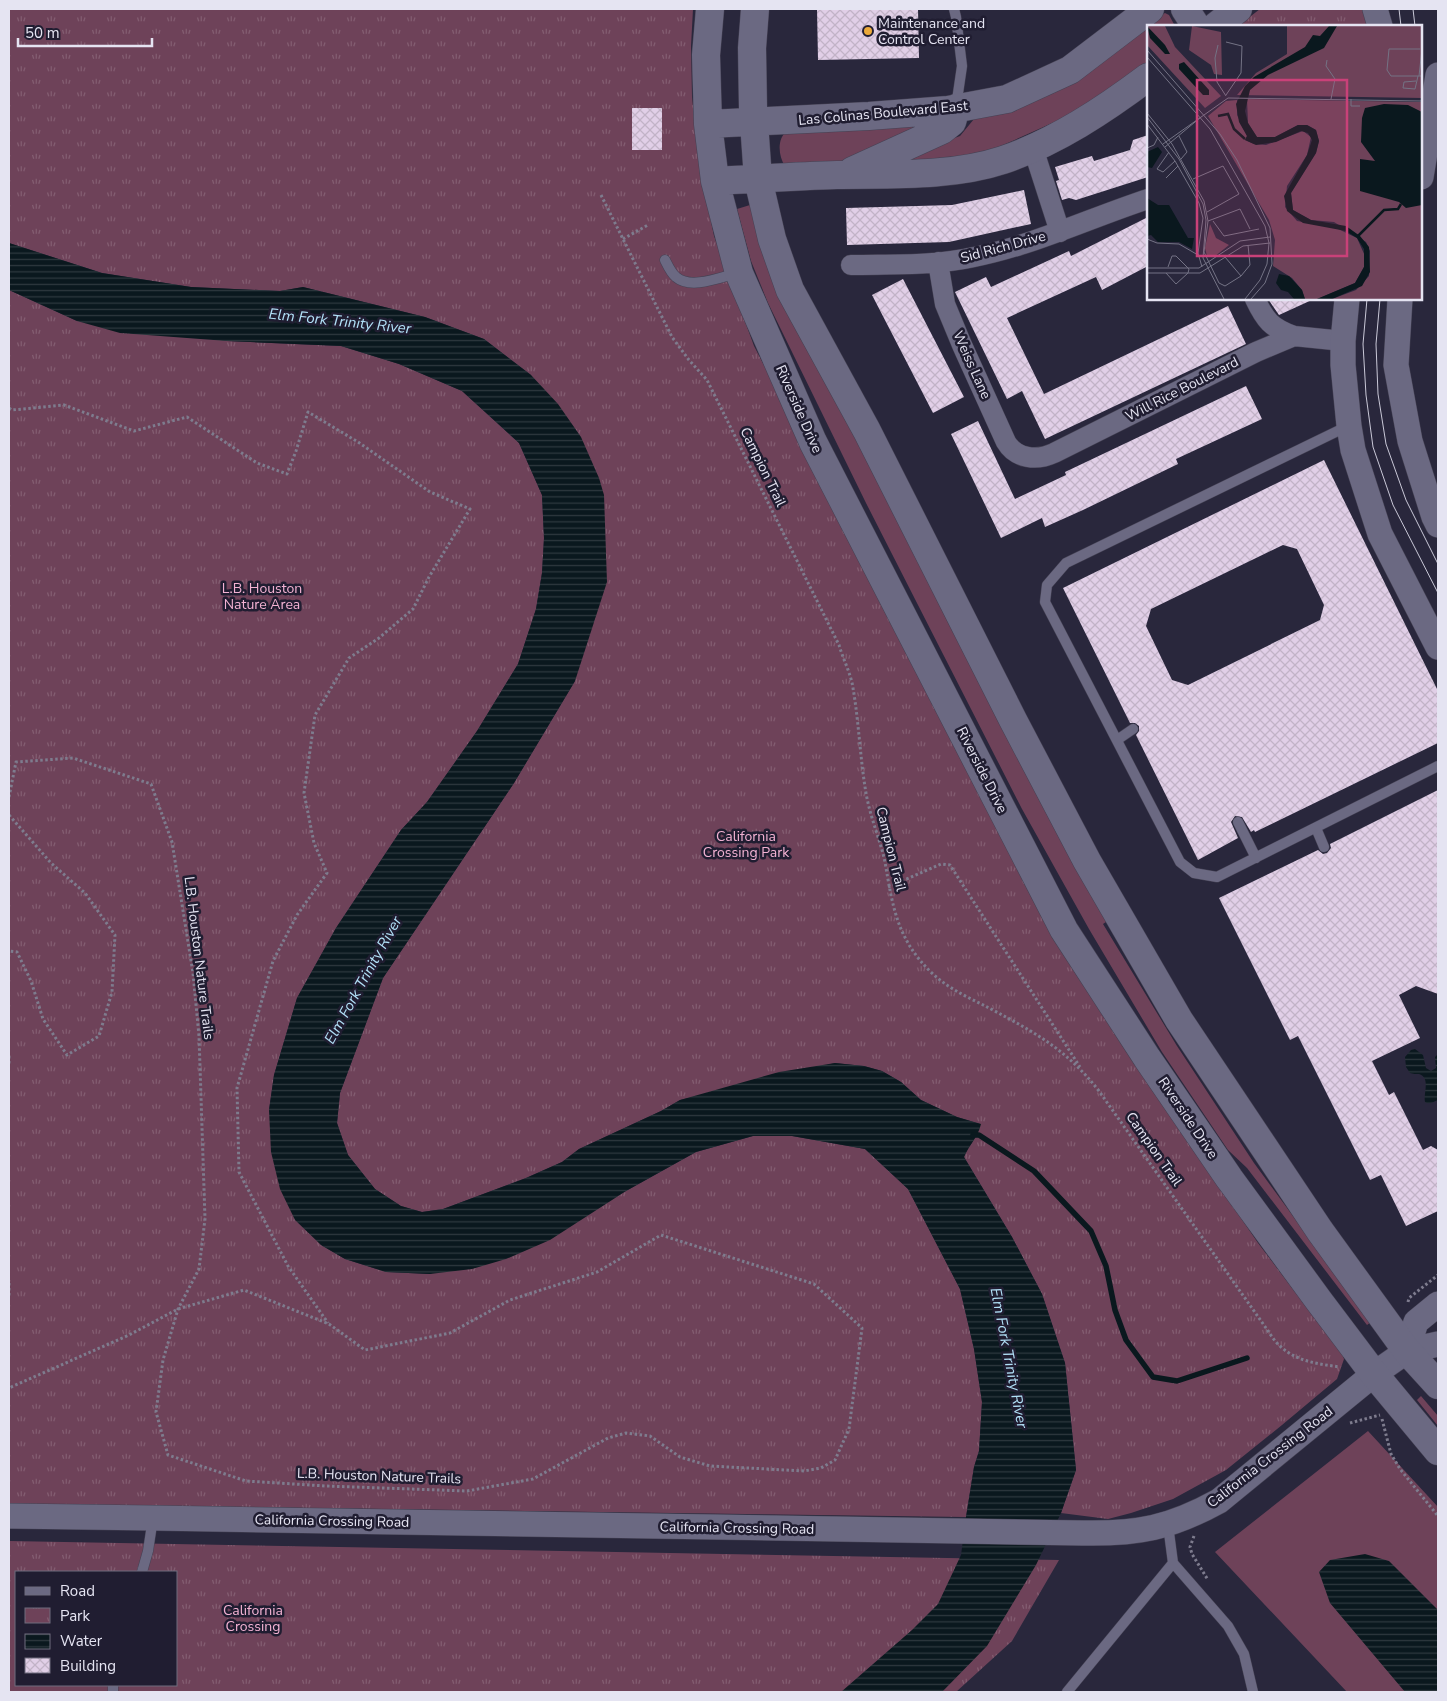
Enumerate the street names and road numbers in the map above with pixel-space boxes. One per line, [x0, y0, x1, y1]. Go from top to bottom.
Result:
street label: Las Colinas Boulevard East [798, 96, 969, 130]
street label: Sid Rich Drive [958, 227, 1048, 267]
street label: Weiss Lane [949, 328, 995, 402]
street label: Will Rice Boulevard [1122, 352, 1242, 426]
street label: Riverside Drive [771, 362, 827, 456]
street label: Campion Trail [736, 424, 791, 511]
street label: Riverside Drive [952, 724, 1012, 816]
street label: Campion Trail [871, 805, 911, 894]
street label: L.B. Houston Nature Trails [180, 875, 218, 1041]
street label: Riverside Drive [1154, 1074, 1222, 1162]
street label: Campion Trail [1121, 1108, 1187, 1191]
street label: California Crossing Road [1203, 1402, 1337, 1512]
street label: L.B. Houston Nature Trails [296, 1464, 462, 1488]
street label: California Crossing Road [255, 1510, 409, 1532]
street label: California Crossing Road [660, 1517, 814, 1539]

